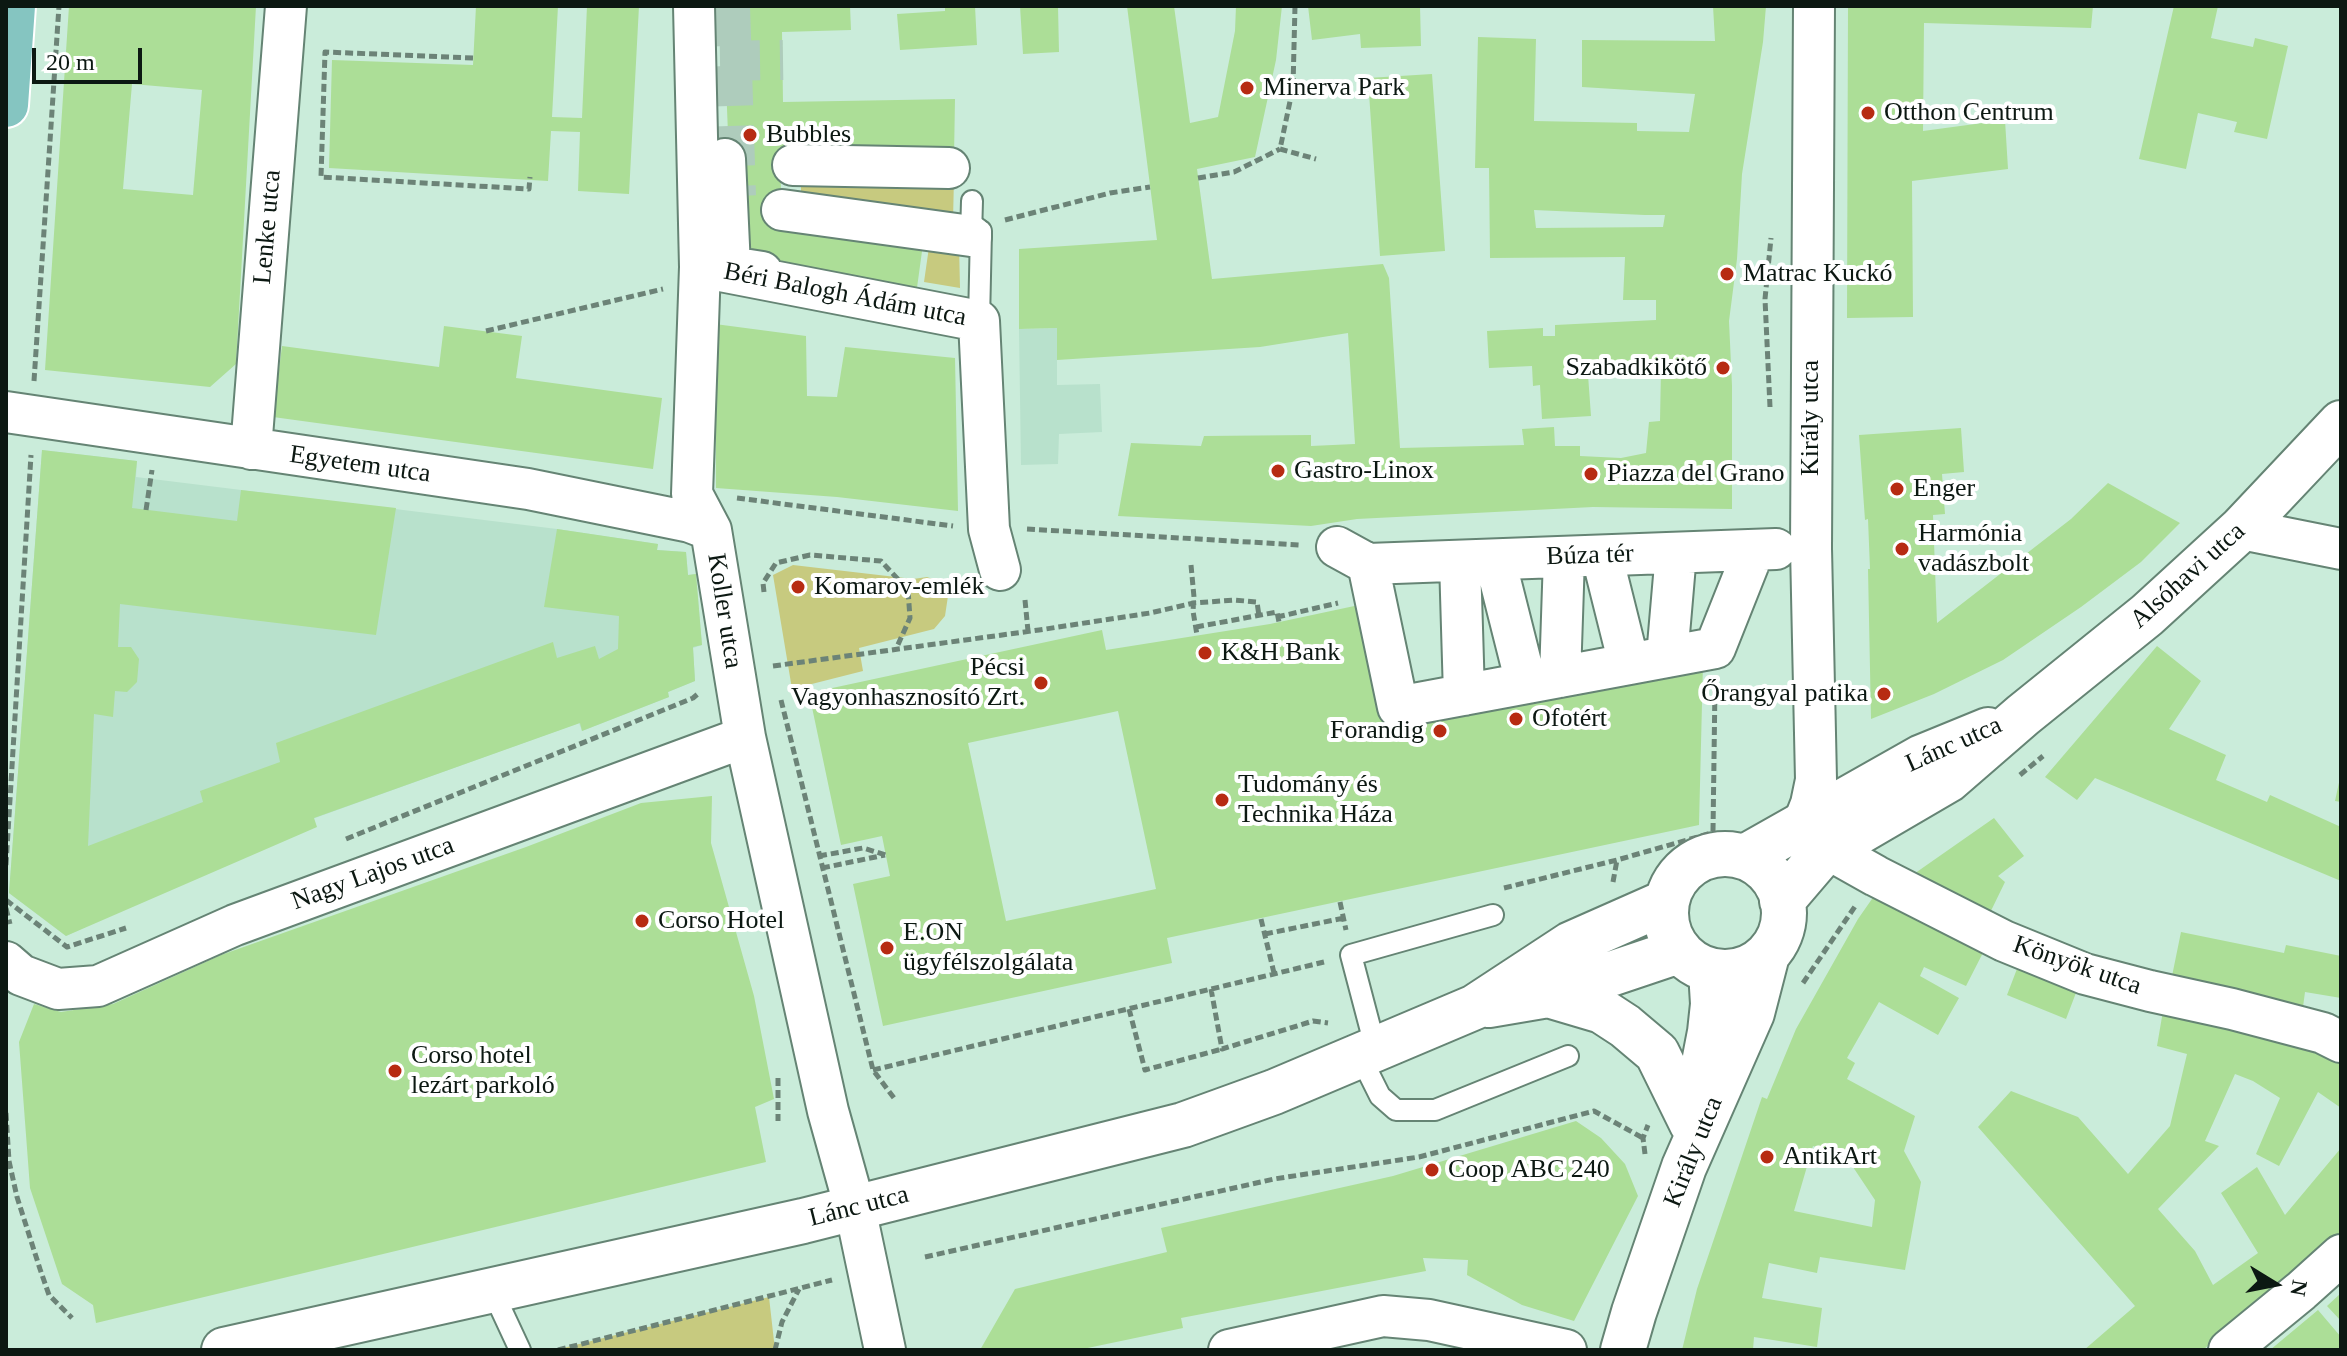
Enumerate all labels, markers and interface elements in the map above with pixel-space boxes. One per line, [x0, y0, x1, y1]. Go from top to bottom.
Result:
scale bar [36, 32, 146, 82]
text: 20 m [46, 49, 95, 75]
place label: Minerva Park [1263, 72, 1405, 104]
marker: Minerva Park [1238, 79, 1256, 97]
place label: Otthon Centrum [1884, 97, 2054, 129]
marker: Otthon Centrum [1859, 104, 1877, 122]
place label: Bubbles [766, 119, 851, 151]
marker: Bubbles [741, 126, 759, 144]
street label: Lenke utca [247, 168, 289, 286]
street label: Béri Balogh Ádám utca [721, 256, 969, 334]
place label: Matrac Kuckó [1743, 258, 1892, 290]
marker: Matrac Kuckó [1718, 265, 1736, 283]
place label: Szabadkikötő [1565, 352, 1707, 384]
marker: Szabadkikötő [1714, 359, 1732, 377]
street label: Király utca [1795, 360, 1827, 476]
street label: Egyetem utca [287, 440, 433, 490]
place label: Gastro-Linox [1294, 455, 1434, 487]
place label: Piazza del Grano [1607, 458, 1785, 490]
marker: Gastro-Linox [1269, 462, 1287, 480]
marker: Piazza del Grano [1582, 465, 1600, 483]
place label: Enger [1913, 473, 1975, 505]
marker: Enger [1888, 480, 1906, 498]
street label: Alsóhavi utca [2124, 516, 2252, 636]
place label: Harmónia vadászbolt [1918, 518, 2029, 580]
street label: Búza tér [1546, 539, 1634, 573]
marker: Harmónia vadászbolt [1893, 540, 1911, 558]
street label: Koller utca [700, 551, 748, 671]
place label: Komarov-emlék [814, 571, 984, 603]
marker: Komarov-emlék [789, 578, 807, 596]
place label: K&H Bank [1221, 637, 1340, 669]
marker: K&H Bank [1196, 644, 1214, 662]
place label: Pécsi Vagyonhasznosító Zrt. [791, 652, 1025, 714]
marker: Pécsi Vagyonhasznosító Zrt. [1032, 674, 1050, 692]
place label: Őrangyal patika [1701, 678, 1868, 710]
marker: Őrangyal patika [1875, 685, 1893, 703]
place label: Ofotért [1532, 703, 1607, 735]
marker: Ofotért [1507, 710, 1525, 728]
street label: Lánc utca [1901, 710, 2007, 780]
place label: Forandig [1330, 715, 1424, 747]
marker: Forandig [1431, 722, 1449, 740]
place label: Tudomány és Technika Háza [1238, 769, 1393, 830]
marker: Tudomány és Technika Háza [1213, 791, 1231, 809]
street label: Nagy Lajos utca [288, 830, 458, 918]
place label: Corso Hotel [658, 905, 784, 937]
marker: Corso Hotel [633, 912, 651, 930]
place label: E.ON ügyfélszolgálata [903, 917, 1073, 978]
street label: Könyök utca [2009, 930, 2145, 1002]
marker: E.ON ügyfélszolgálata [878, 939, 896, 957]
place label: Corso hotel lezárt parkoló [411, 1040, 555, 1102]
marker: Corso hotel lezárt parkoló [386, 1062, 404, 1080]
street label: Király utca [1658, 1092, 1730, 1212]
place label: AntikArt [1783, 1141, 1877, 1173]
marker: AntikArt [1758, 1148, 1776, 1166]
place label: Coop ABC 240 [1448, 1154, 1610, 1186]
marker: Coop ABC 240 [1423, 1161, 1441, 1179]
street label: Lánc utca [806, 1180, 912, 1234]
north arrow [2235, 1244, 2315, 1324]
text: N [2285, 1278, 2313, 1298]

